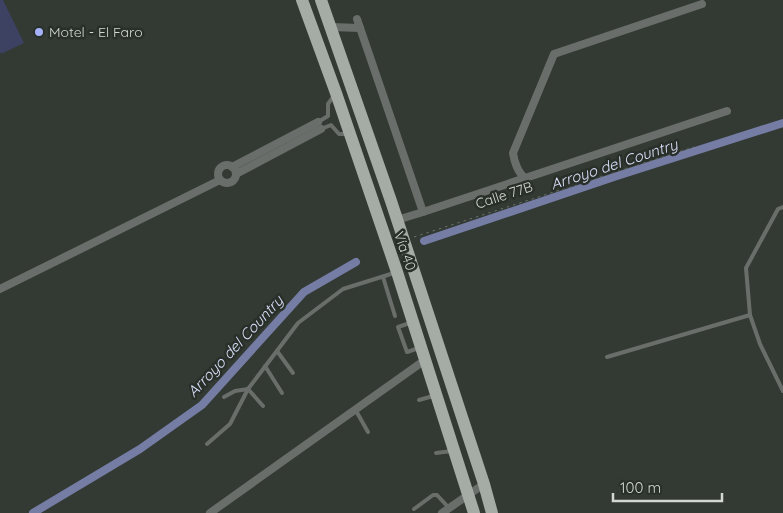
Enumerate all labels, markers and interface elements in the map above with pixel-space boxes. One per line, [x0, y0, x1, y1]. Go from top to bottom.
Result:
place label: Motel - El Faro [49, 23, 143, 41]
marker: Motel - El Faro [33, 26, 45, 38]
water label: Arroyo del Country [548, 134, 681, 193]
street label: Calle 77B [473, 177, 535, 213]
street label: Vía 40 [390, 229, 420, 273]
water label: Arroyo del Country [183, 290, 288, 401]
scale bar [613, 470, 722, 502]
text: 100 m [620, 478, 661, 497]

